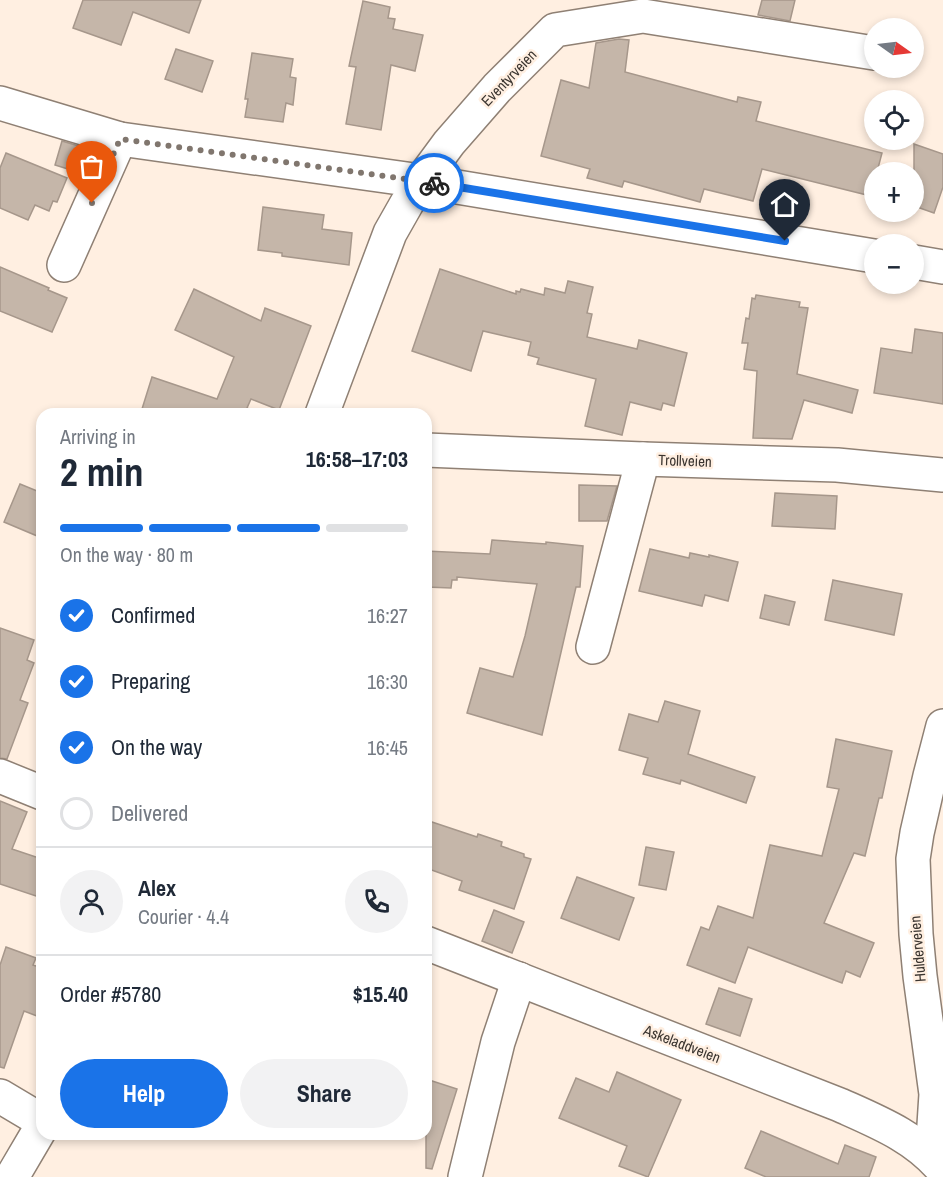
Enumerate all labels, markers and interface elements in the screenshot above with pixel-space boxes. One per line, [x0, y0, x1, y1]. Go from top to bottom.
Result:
north arrow [864, 18, 924, 78]
map controls [864, 18, 924, 294]
street label: Eventyrveien [476, 45, 541, 111]
button: locate [864, 90, 924, 150]
pin [66, 141, 117, 203]
icon: bag [75, 150, 108, 183]
courier [404, 153, 464, 213]
button: + [864, 162, 924, 222]
icon: bike [418, 167, 451, 200]
pin [759, 179, 810, 241]
icon: home [768, 188, 801, 221]
button: − [864, 234, 924, 294]
text: Arriving in [60, 423, 136, 450]
text: 16:58–17:03 [306, 444, 408, 474]
text: 2 min [60, 446, 144, 498]
street label: Trollveien [658, 449, 712, 472]
text: On the way · 80 m [60, 541, 193, 568]
icon: check [60, 599, 93, 632]
text: Confirmed [111, 600, 195, 630]
text: 16:27 [367, 602, 408, 629]
icon: check [60, 665, 93, 698]
text: Preparing [111, 666, 190, 696]
text: 16:30 [367, 668, 408, 695]
icon: check [60, 731, 93, 764]
text: On the way [111, 732, 202, 762]
text: 16:45 [367, 734, 408, 761]
text: Delivered [111, 798, 188, 828]
button: person [60, 870, 123, 933]
button: phone [345, 870, 408, 933]
text: Alex [138, 873, 176, 903]
text: Courier · 4.4 [138, 903, 229, 930]
street label: Hulderveien [904, 915, 931, 983]
text: Order #5780 [60, 979, 161, 1009]
text: $15.40 [353, 979, 408, 1009]
street label: Askeladdveien [640, 1019, 724, 1068]
button: Help [60, 1059, 228, 1128]
button: Share [240, 1059, 408, 1128]

